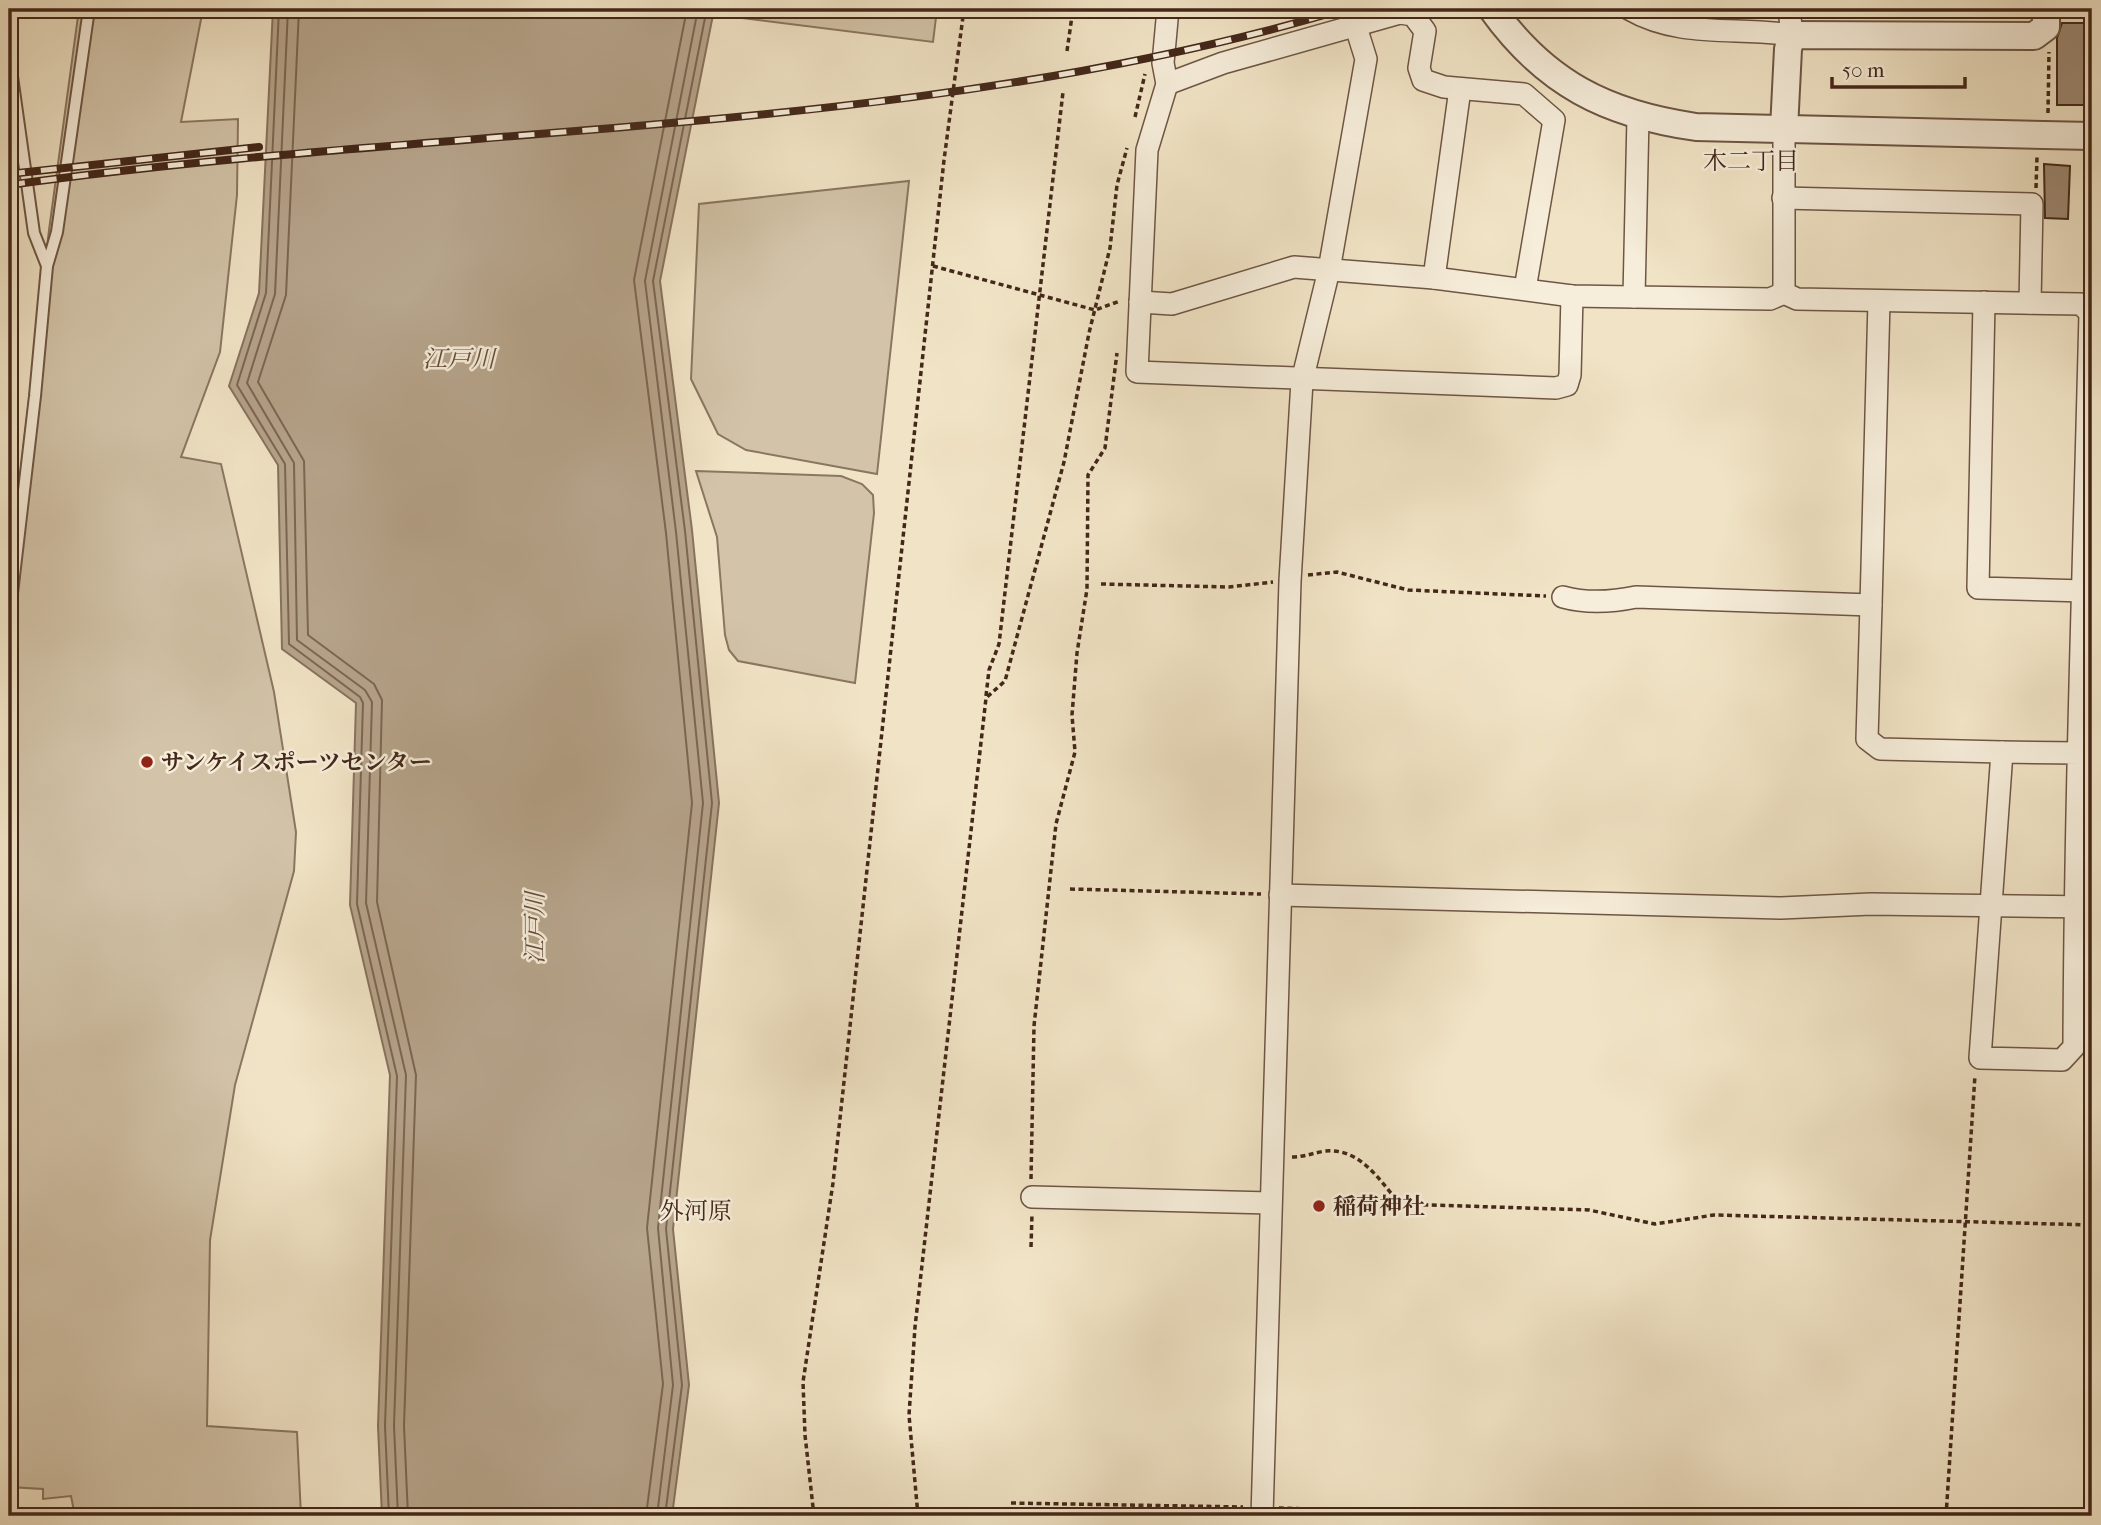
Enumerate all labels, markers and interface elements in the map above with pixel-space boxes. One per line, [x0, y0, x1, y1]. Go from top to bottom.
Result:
scale bar [1832, 46, 1965, 90]
text: 50 m [1842, 58, 1885, 82]
district label: 木二丁目 [1703, 147, 1799, 175]
water label: 江戸川 [423, 345, 498, 373]
place label: サンケイスポーツセンター [161, 749, 432, 776]
marker: サンケイスポーツセンター [139, 754, 155, 770]
water label: 江戸川 [521, 889, 549, 964]
place label: 稲荷神社 [1333, 1193, 1425, 1220]
district label: 外河原 [660, 1197, 732, 1225]
marker: 稲荷神社 [1311, 1198, 1327, 1214]

